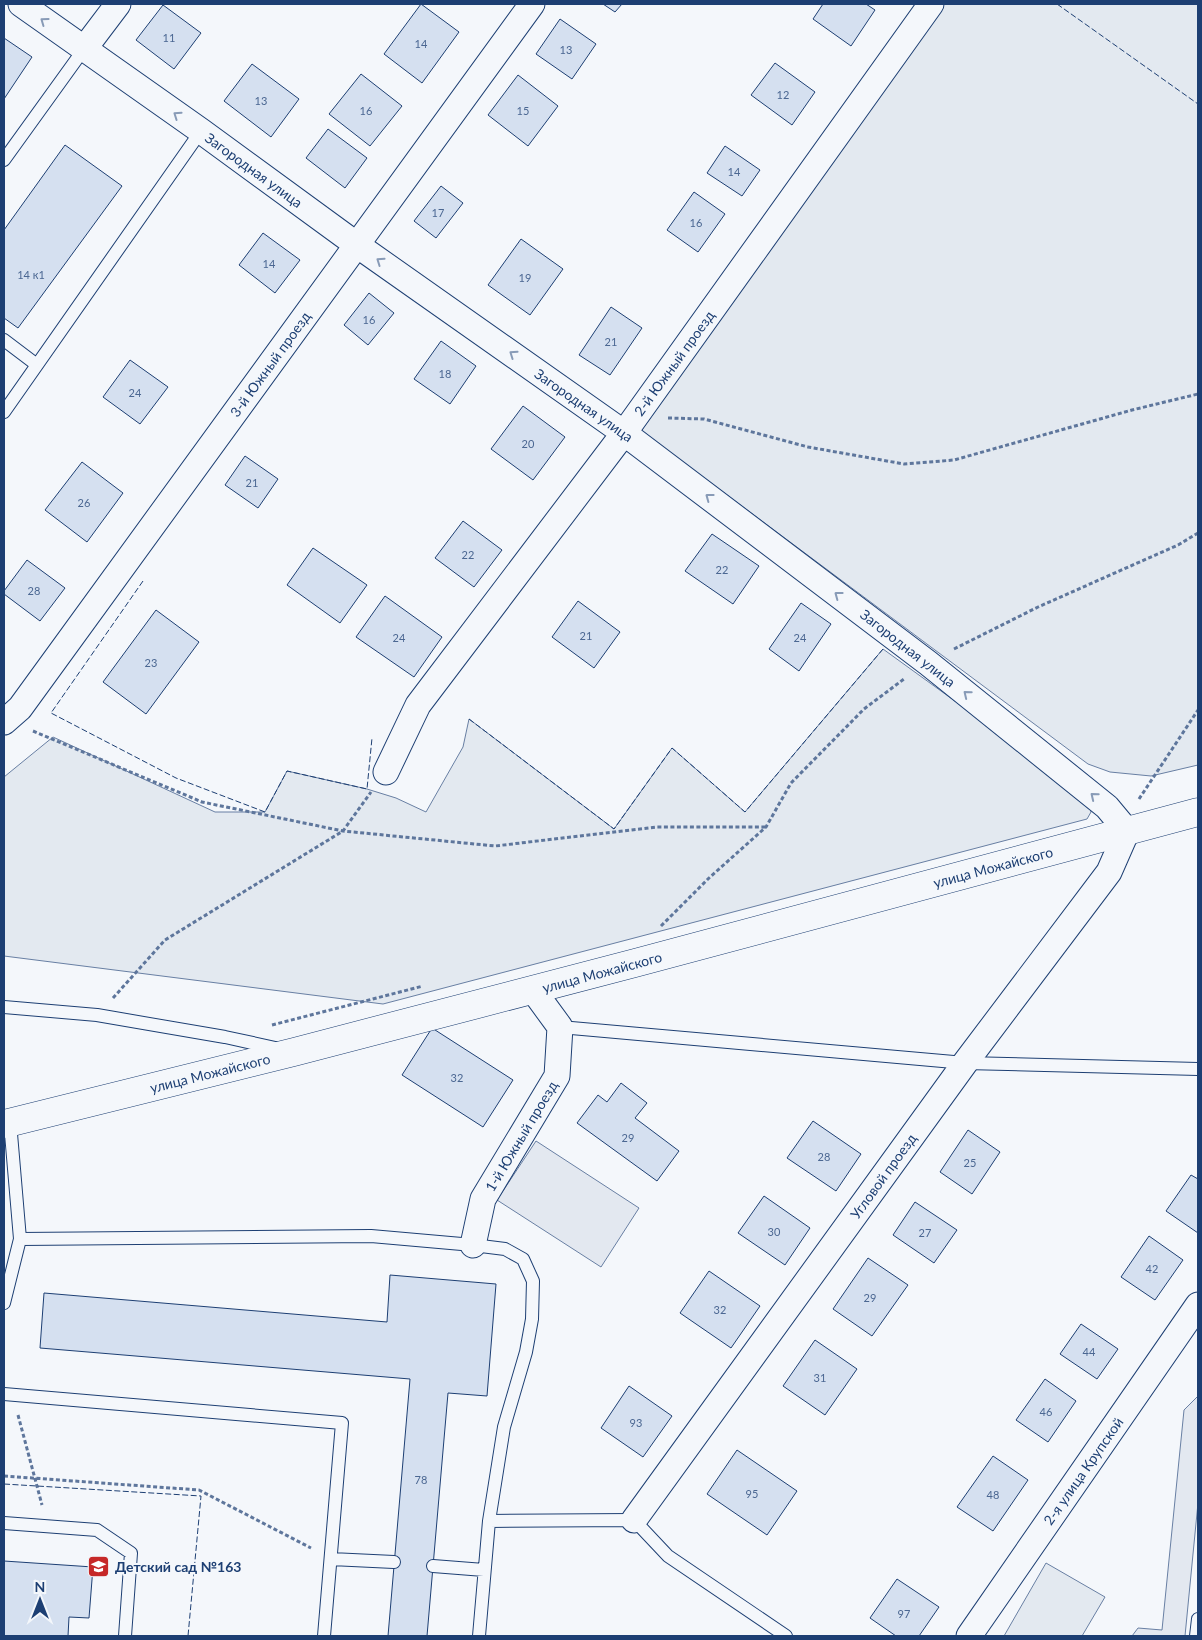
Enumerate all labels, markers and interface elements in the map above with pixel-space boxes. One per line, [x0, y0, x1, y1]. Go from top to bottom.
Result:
one-way arrow [40, 18, 50, 27]
house number: 11 [163, 31, 175, 44]
house number: 14 [415, 37, 428, 50]
house number: 13 [560, 43, 572, 56]
house number: 12 [777, 88, 789, 101]
house number: 13 [255, 94, 267, 107]
house number: 16 [360, 104, 372, 117]
house number: 15 [517, 104, 529, 117]
one-way arrow [173, 112, 183, 121]
street label: Загородная улица [202, 129, 306, 211]
house number: 14 [728, 165, 741, 178]
house number: 17 [432, 206, 444, 219]
house number: 16 [690, 216, 702, 229]
house number: 14 [263, 257, 276, 270]
one-way arrow [376, 258, 386, 267]
house number: 14 к1 [17, 268, 45, 281]
house number: 19 [519, 271, 531, 284]
street label: 2-й Южный проезд [630, 307, 718, 419]
street label: 3-й Южный проезд [226, 308, 314, 420]
house number: 16 [363, 313, 375, 326]
house number: 21 [605, 335, 617, 348]
one-way arrow [509, 351, 519, 360]
street label: Загородная улица [532, 365, 636, 445]
house number: 18 [439, 367, 451, 380]
house number: 24 [129, 386, 142, 399]
house number: 20 [522, 437, 535, 450]
house number: 21 [246, 476, 258, 489]
one-way arrow [705, 494, 715, 503]
house number: 26 [78, 496, 90, 509]
house number: 22 [462, 548, 474, 561]
house number: 22 [716, 563, 728, 576]
house number: 28 [28, 584, 40, 597]
one-way arrow [834, 592, 844, 601]
street label: Загородная улица [857, 606, 959, 690]
house number: 21 [580, 629, 592, 642]
house number: 24 [393, 631, 406, 644]
house number: 24 [794, 631, 807, 644]
house number: 23 [145, 656, 157, 669]
one-way arrow [964, 692, 973, 700]
one-way arrow [1091, 793, 1100, 801]
street label: улица Можайского [931, 843, 1055, 891]
street label: улица Можайского [540, 948, 664, 996]
street label: улица Можайского [148, 1050, 272, 1096]
house number: 32 [451, 1071, 463, 1084]
street label: 1-й Южный проезд [481, 1077, 561, 1194]
street label: Угловой проезд [846, 1130, 920, 1222]
house number: 29 [622, 1131, 634, 1144]
house number: 28 [818, 1150, 830, 1163]
house number: 25 [964, 1156, 976, 1169]
house number: 30 [768, 1225, 781, 1238]
house number: 27 [919, 1226, 931, 1239]
house number: 42 [1146, 1262, 1158, 1275]
house number: 29 [864, 1291, 876, 1304]
house number: 32 [714, 1303, 726, 1316]
house number: 44 [1083, 1345, 1096, 1358]
house number: 31 [814, 1371, 826, 1384]
house number: 46 [1040, 1405, 1052, 1418]
street label: 2-я улица Крупской [1040, 1414, 1126, 1528]
house number: 93 [630, 1416, 642, 1429]
house number: 78 [415, 1473, 427, 1486]
house number: 95 [746, 1487, 758, 1500]
house number: 48 [987, 1488, 999, 1501]
school or university icon: Детский сад №163 [87, 1554, 111, 1578]
place label: Детский сад №163 [115, 1558, 241, 1575]
north arrow [15, 1575, 65, 1625]
text: N [35, 1578, 45, 1595]
house number: 97 [898, 1607, 910, 1620]

